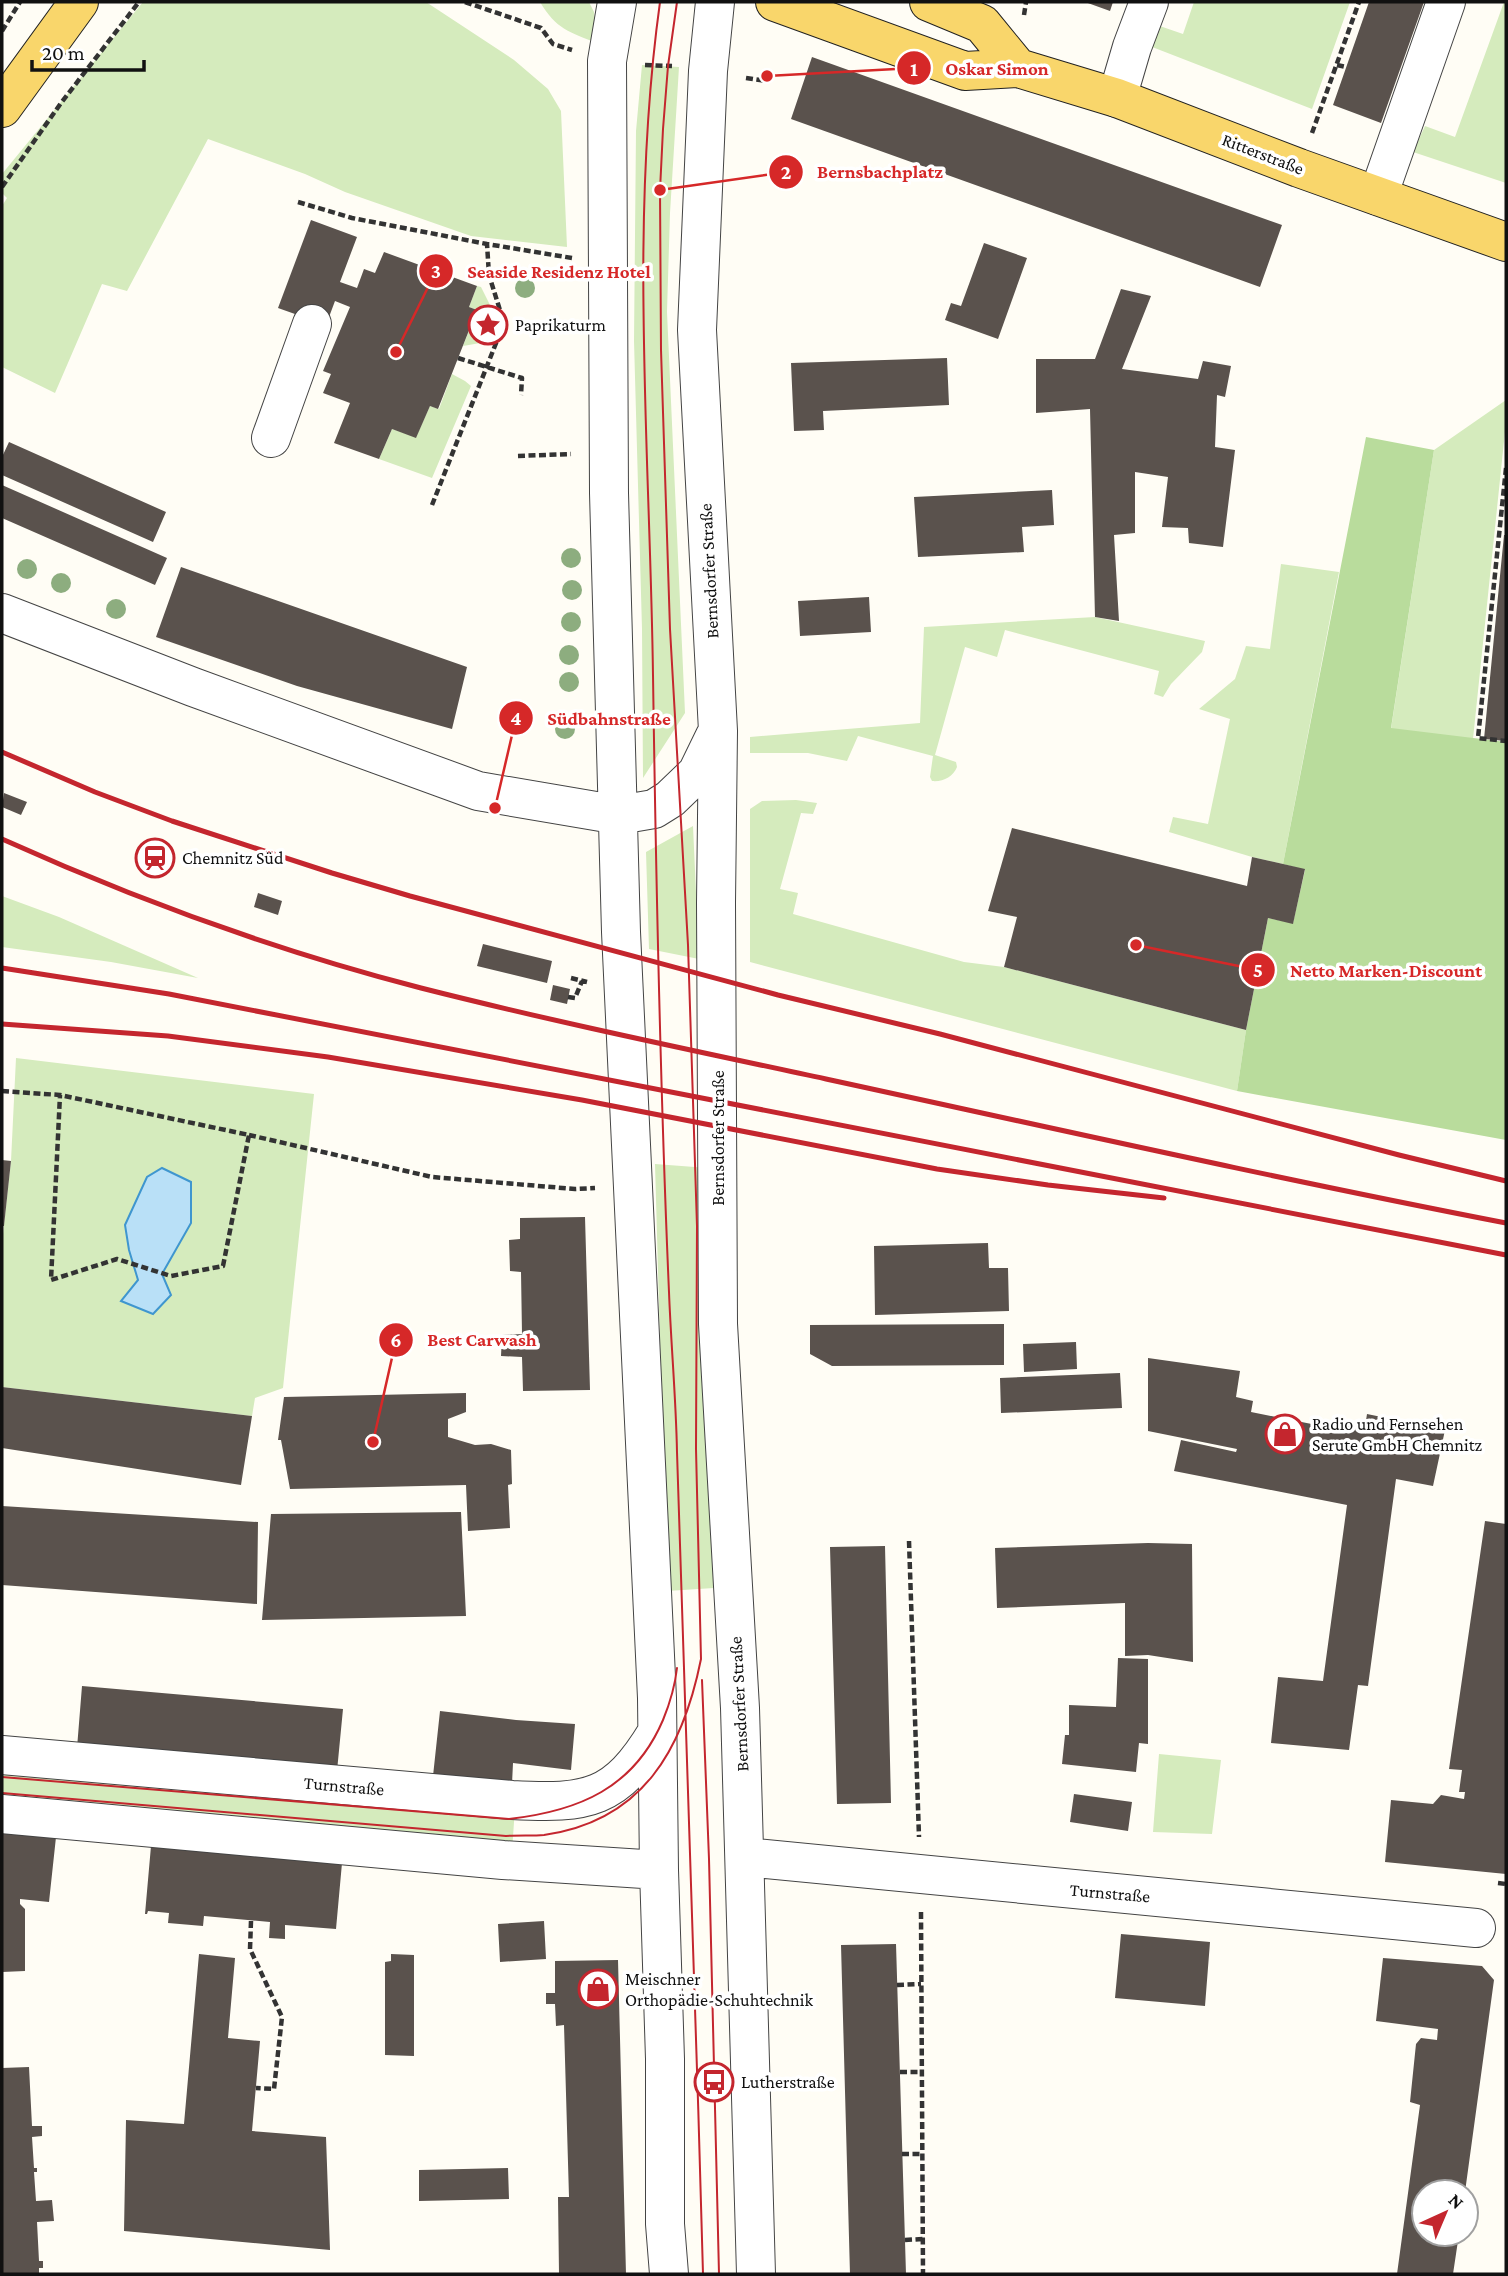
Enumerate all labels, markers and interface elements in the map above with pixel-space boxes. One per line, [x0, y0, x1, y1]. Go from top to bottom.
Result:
scale bar [32, 28, 144, 72]
text: 20 m [42, 41, 85, 65]
callout: Oskar Simon [896, 48, 1063, 88]
text: 1 [910, 57, 918, 81]
text: Oskar Simon [945, 58, 1049, 79]
street label: Ritterstraße [1219, 129, 1307, 179]
callout: Bernsbachplatz [768, 152, 957, 192]
text: 2 [781, 160, 792, 184]
text: Bernsbachplatz [817, 161, 943, 182]
callout: Seaside Residenz Hotel [419, 251, 665, 291]
text: 3 [431, 259, 441, 283]
text: Seaside Residenz Hotel [467, 261, 651, 282]
place icon: Paprikaturm [467, 304, 509, 346]
place label: Paprikaturm [515, 315, 606, 335]
street label: Bernsdorfer Straße [695, 503, 723, 639]
callout: Südbahnstraße [498, 698, 685, 738]
text: 4 [510, 706, 522, 730]
text: Südbahnstraße [547, 708, 671, 729]
station icon: Chemnitz Süd [134, 837, 176, 879]
place label: Chemnitz Süd [182, 848, 284, 868]
callout: Netto Marken-Discount [1241, 950, 1496, 990]
text: 5 [1253, 958, 1263, 982]
text: Netto Marken-Discount [1290, 960, 1482, 981]
street label: Bernsdorfer Straße [708, 1070, 728, 1206]
callout: Best Carwash [379, 1320, 551, 1360]
text: 6 [390, 1328, 402, 1352]
text: Best Carwash [427, 1329, 537, 1350]
shop icon: Radio und Fernsehen Serute GmbH Chemnitz [1264, 1413, 1306, 1455]
place label: Radio und Fernsehen Serute GmbH Chemnitz [1312, 1414, 1483, 1455]
street label: Bernsdorfer Straße [725, 1636, 753, 1772]
street label: Turnstraße [303, 1773, 385, 1799]
street label: Turnstraße [1069, 1880, 1151, 1906]
shop icon: Meischner Orthopädie-Schuhtechnik [577, 1968, 619, 2010]
place label: Meischner Orthopädie-Schuhtechnik [625, 1969, 813, 2010]
bus stop icon: Lutherstraße [693, 2061, 735, 2103]
place label: Lutherstraße [741, 2072, 835, 2092]
north arrow [1410, 2178, 1480, 2248]
text: N [1445, 2189, 1468, 2213]

